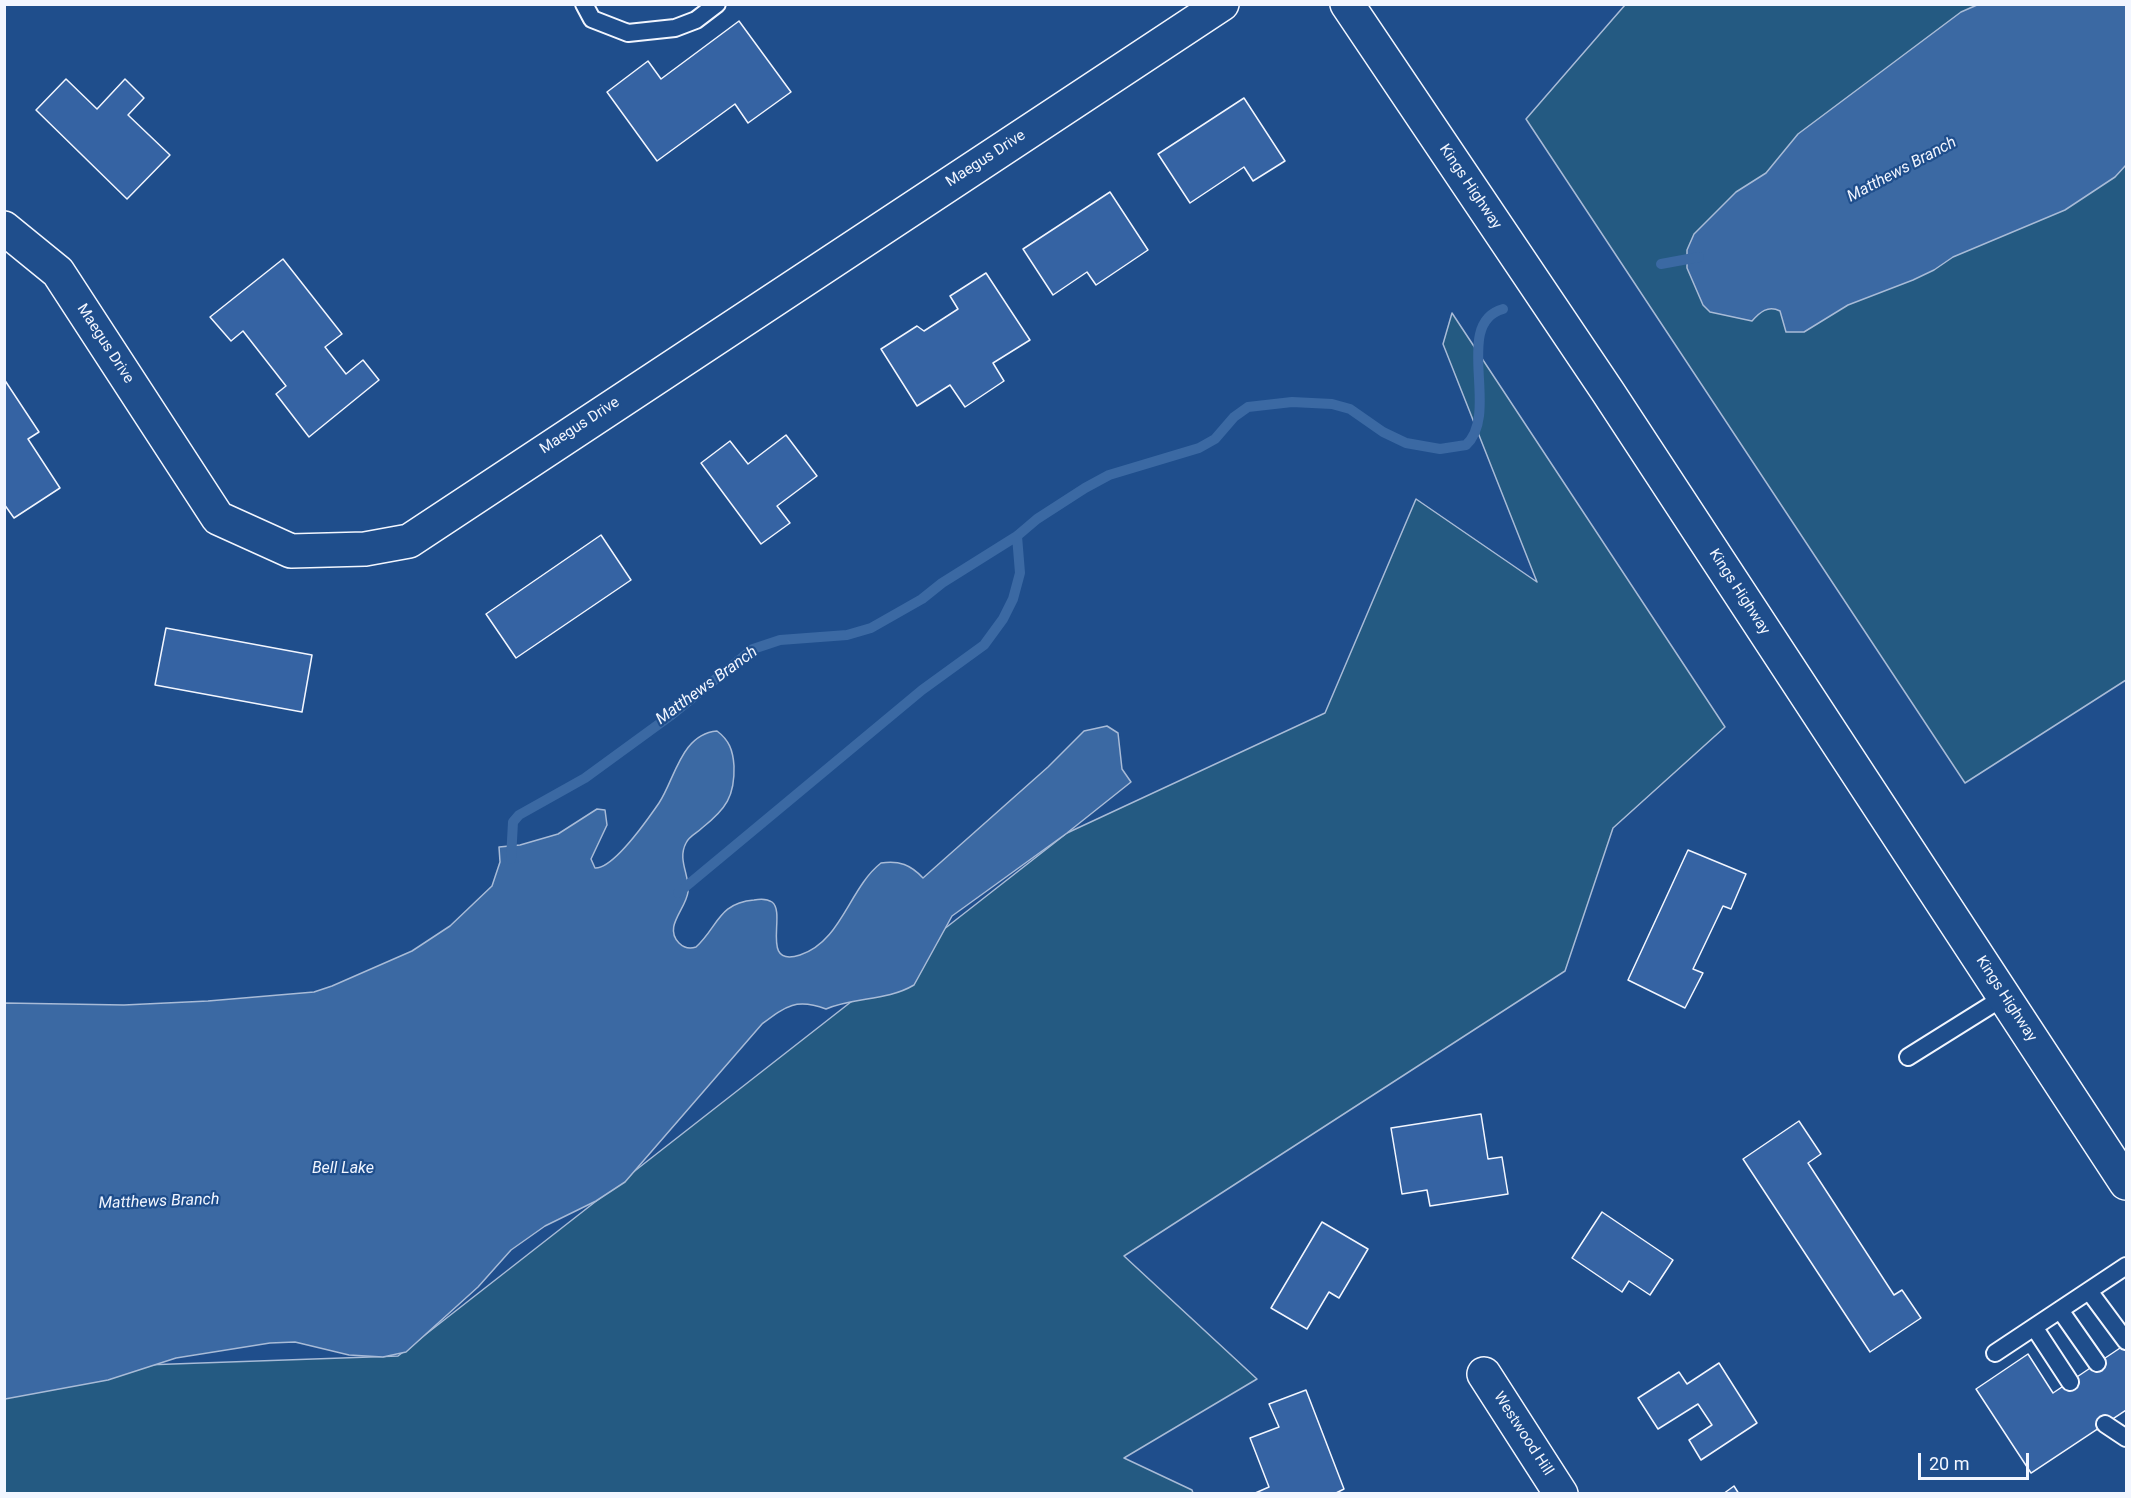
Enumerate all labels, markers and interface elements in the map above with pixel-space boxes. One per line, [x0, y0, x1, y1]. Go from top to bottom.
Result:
street label: Maegus Drive [943, 127, 1029, 191]
water label: Matthews Branch [1844, 133, 1960, 207]
street label: Kings Highway [1435, 141, 1505, 233]
street label: Maegus Drive [73, 301, 137, 387]
street label: Maegus Drive [537, 394, 623, 458]
street label: Kings Highway [1705, 546, 1773, 638]
water label: Matthews Branch [652, 643, 762, 729]
street label: Kings Highway [1972, 953, 2040, 1045]
water label: Bell Lake [312, 1159, 374, 1179]
water label: Matthews Branch [98, 1190, 220, 1214]
street label: Westwood Hill [1489, 1389, 1557, 1479]
scale bar [1921, 1441, 2032, 1479]
text: 20 m [1929, 1453, 1969, 1474]

